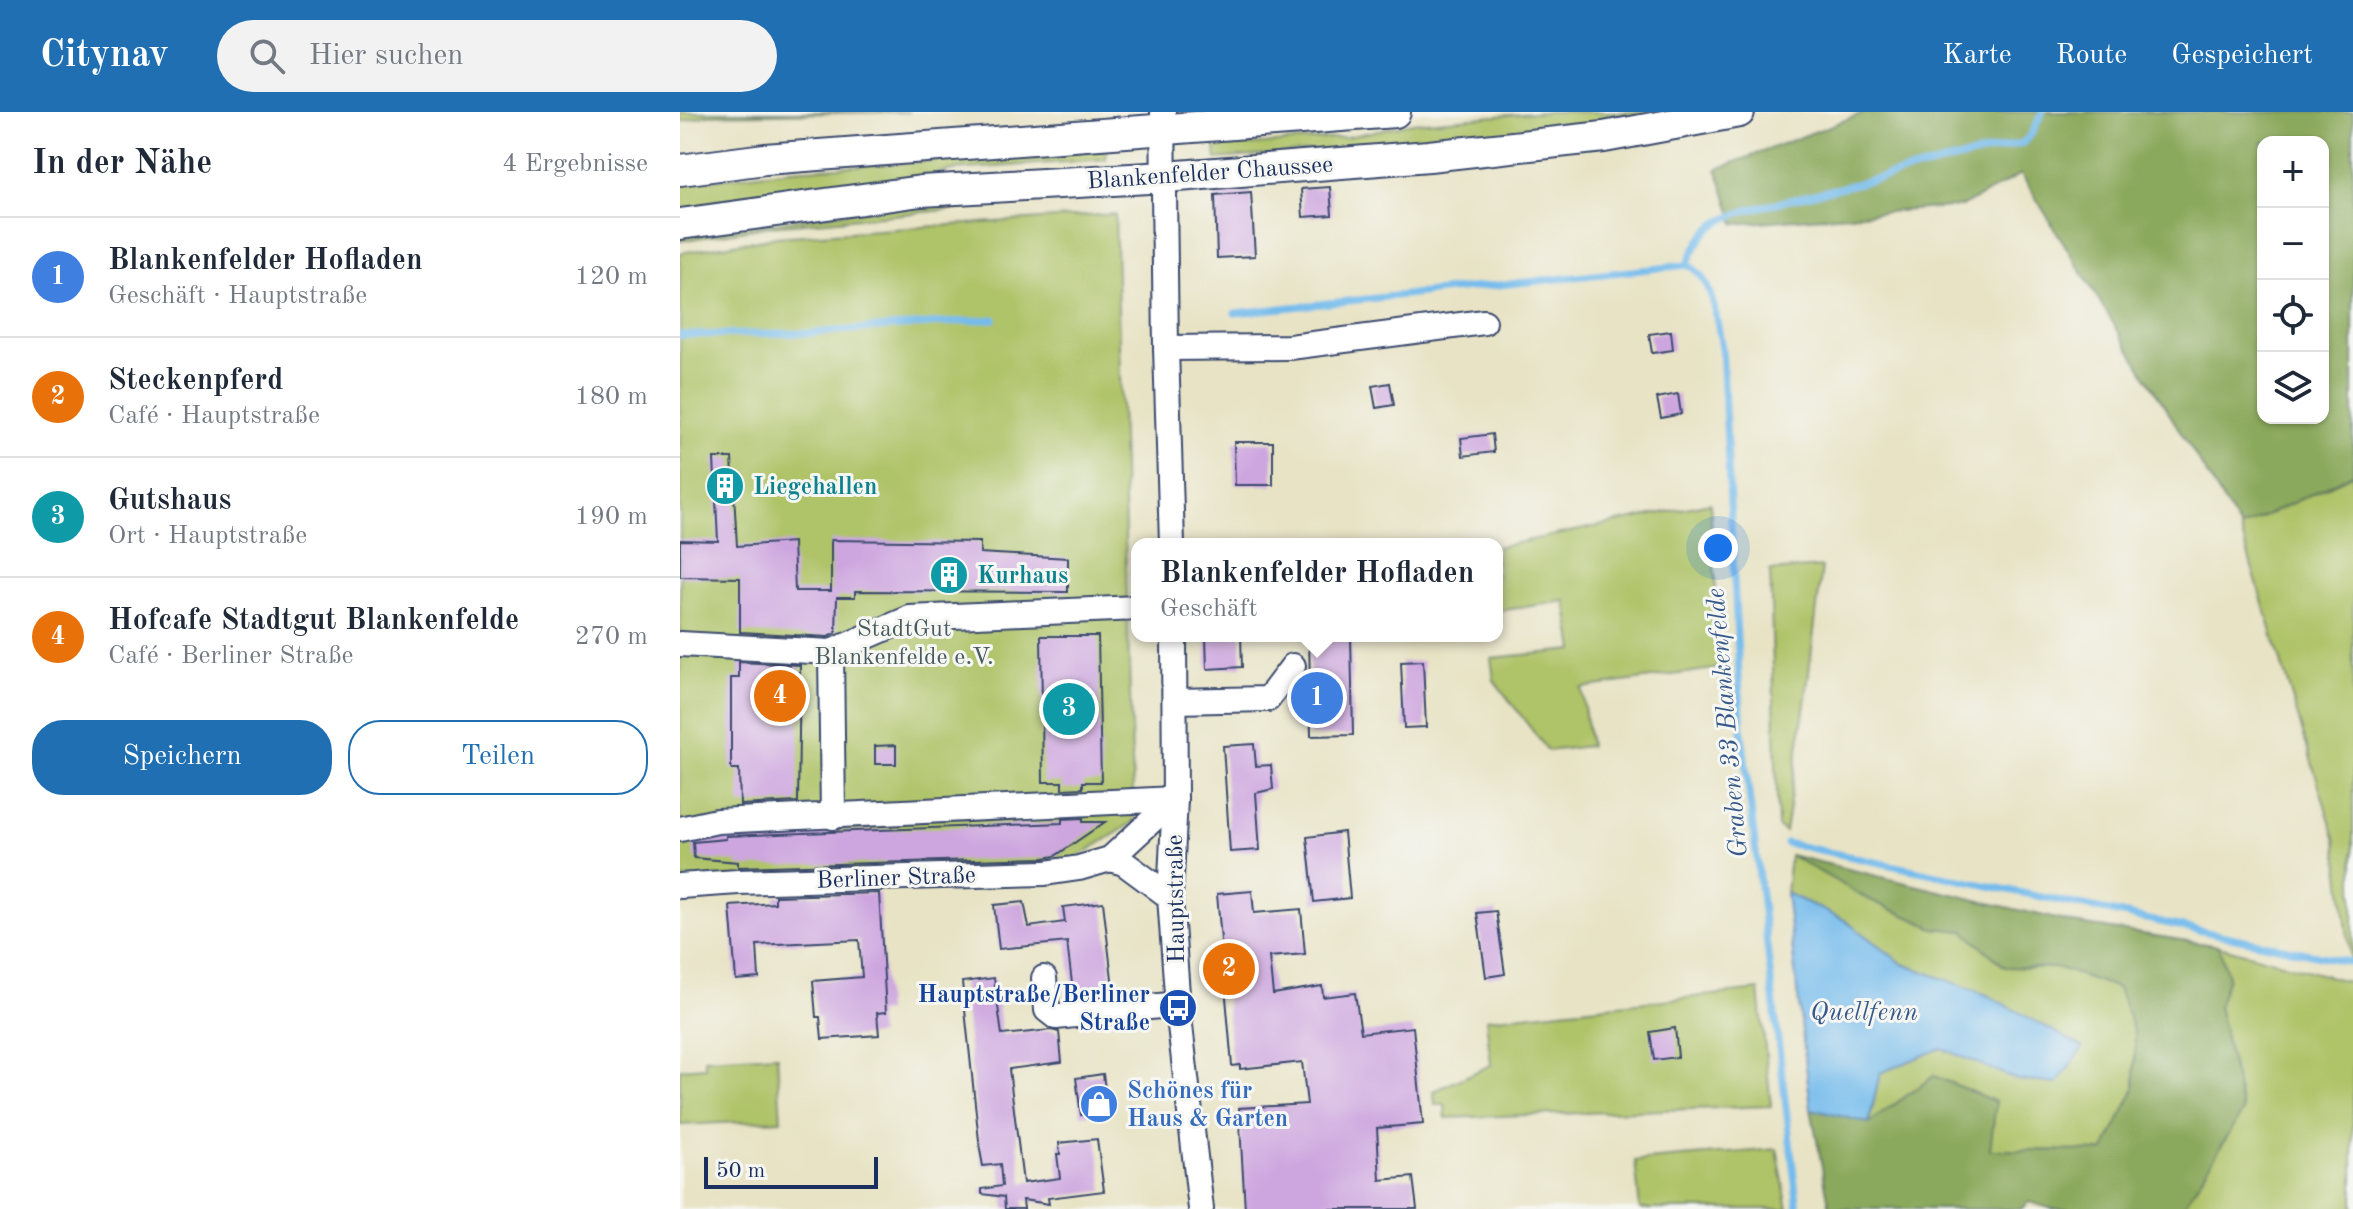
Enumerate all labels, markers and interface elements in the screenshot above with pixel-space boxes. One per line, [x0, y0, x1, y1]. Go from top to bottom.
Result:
search box [217, 20, 777, 92]
icon: search [245, 34, 289, 78]
text: Citynav [40, 37, 169, 75]
text: Hier suchen [309, 41, 464, 71]
text: Karte [1943, 42, 2012, 70]
text: Route [2056, 42, 2127, 70]
text: Gespeichert [2171, 42, 2313, 70]
map controls [2257, 136, 2329, 424]
button: + [2257, 136, 2329, 208]
text: In der Nähe [32, 147, 212, 181]
text: 4 Ergebnisse [502, 151, 648, 177]
street label: Blankenfelder Chaussee [1086, 153, 1334, 195]
button: − [2257, 208, 2329, 280]
text: Blankenfelder Hofladen [108, 246, 423, 276]
text: 1 [50, 264, 66, 290]
text: 120 m [575, 264, 648, 290]
button: locate [2257, 280, 2329, 352]
text: Geschäft · Hauptstraße [108, 283, 367, 309]
button: layers [2257, 352, 2329, 424]
text: Steckenpferd [108, 366, 284, 396]
text: 2 [50, 384, 66, 410]
text: 180 m [575, 384, 648, 410]
text: Café · Hauptstraße [108, 403, 320, 429]
building icon: Liegehallen [704, 465, 746, 507]
place label: Liegehallen [753, 476, 877, 500]
text: Gutshaus [108, 486, 231, 516]
text: 3 [50, 504, 66, 530]
text: 190 m [575, 504, 648, 530]
text: Ort · Hauptstraße [108, 523, 307, 549]
your location [1698, 528, 1738, 568]
popup [1131, 538, 1503, 642]
building icon: Kurhaus [928, 554, 970, 596]
text: Blankenfelder Hofladen [1160, 559, 1474, 589]
place label: Kurhaus [977, 565, 1068, 589]
water label: Graben 33 Blankenfelde [1703, 587, 1753, 859]
text: Geschäft [1160, 596, 1258, 622]
text: Hofcafe Stadtgut Blankenfelde [108, 606, 519, 636]
park label: StadtGut Blankenfelde e.V. [814, 618, 994, 670]
text: 4 [50, 624, 66, 650]
text: 270 m [575, 624, 648, 650]
text: Café · Berliner Straße [108, 643, 354, 669]
pin: 4 [754, 666, 806, 726]
pin: 1 [1291, 668, 1343, 728]
pin: 3 [1043, 679, 1095, 739]
button: Speichern [32, 720, 332, 795]
button: Teilen [348, 720, 648, 795]
street label: Hauptstraße [1164, 834, 1190, 963]
street label: Berliner Straße [816, 864, 976, 894]
pin: 2 [1203, 939, 1255, 999]
place label: Hauptstraße/Berliner Straße [918, 984, 1150, 1036]
bus stop icon: Hauptstraße/Berliner Straße [1157, 987, 1199, 1029]
water label: Quellfenn [1810, 1000, 1918, 1026]
place label: Schönes für Haus & Garten [1127, 1080, 1288, 1132]
shop icon: Schönes für Haus & Garten [1078, 1083, 1120, 1125]
scale bar [704, 1153, 878, 1189]
text: 50 m [716, 1160, 765, 1182]

